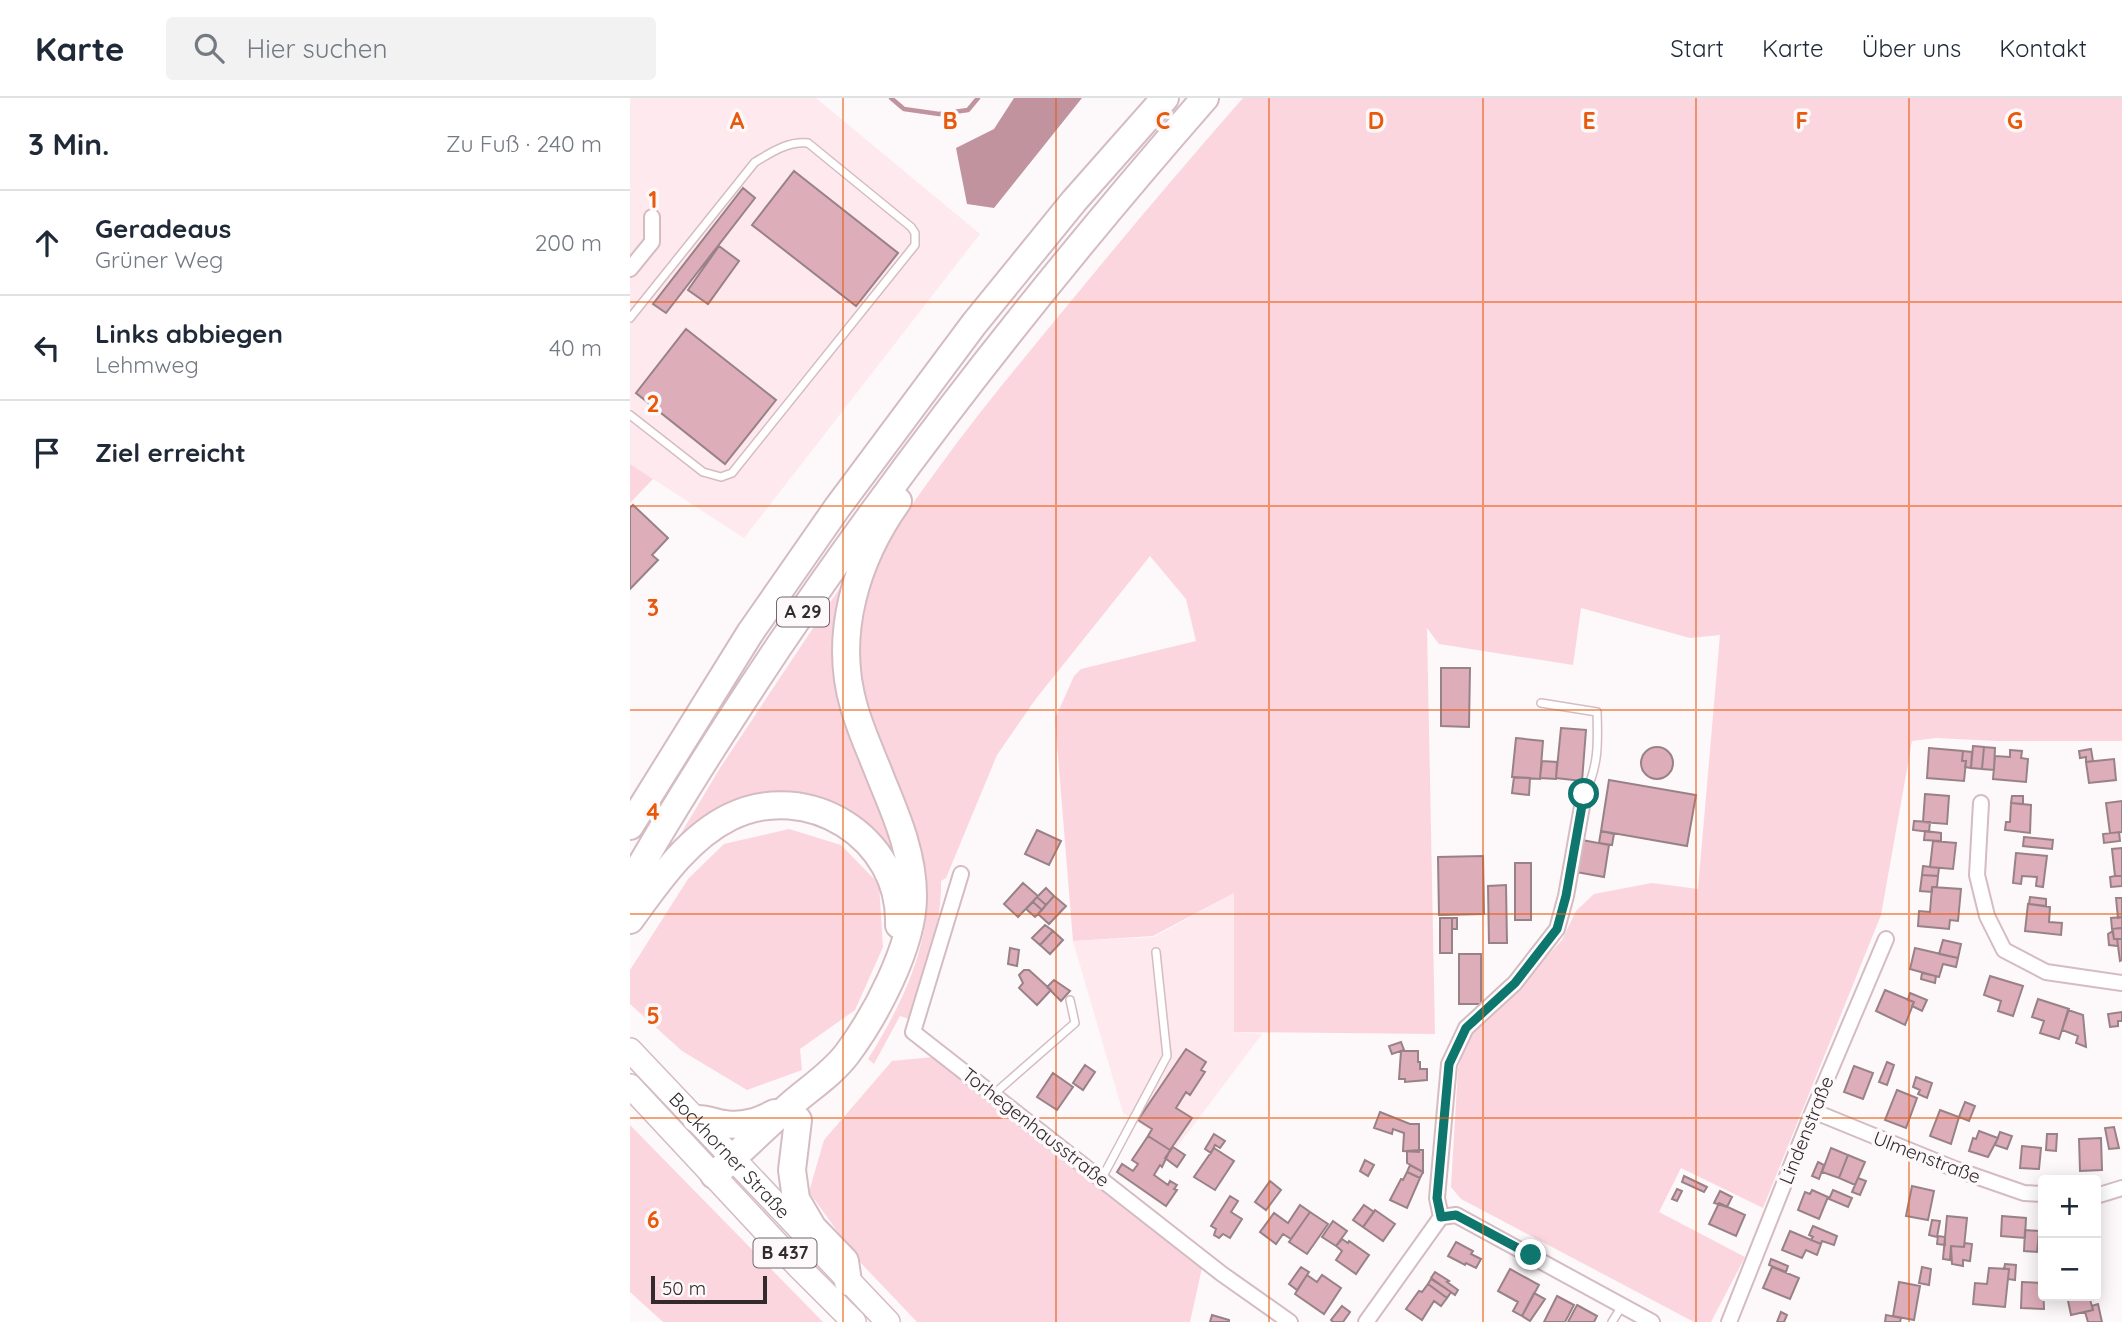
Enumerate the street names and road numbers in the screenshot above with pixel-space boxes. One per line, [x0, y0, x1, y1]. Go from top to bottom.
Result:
road number: A 29 [777, 598, 829, 626]
street label: Torhegenhausstraße [957, 1062, 1115, 1192]
street label: Lindenstraße [1773, 1072, 1839, 1188]
street label: Bockhorner Straße [664, 1087, 795, 1224]
street label: Ulmenstraße [1870, 1126, 1984, 1188]
road number: B 437 [754, 1238, 816, 1268]

